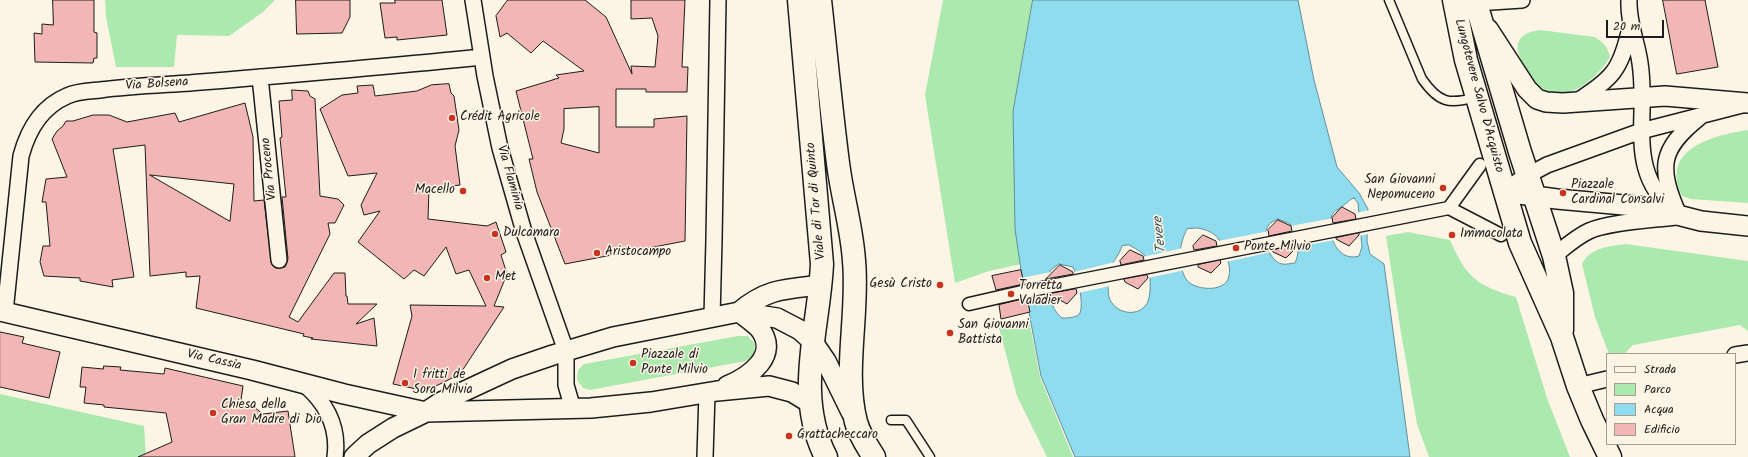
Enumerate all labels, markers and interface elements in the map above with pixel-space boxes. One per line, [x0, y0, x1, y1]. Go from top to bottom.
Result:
scale bar [1608, 12, 1666, 38]
street label: Lungotevere Salvo D'Acquisto [1450, 17, 1506, 175]
text: 20 m [1613, 17, 1640, 36]
street label: Via Bolsena [125, 75, 189, 95]
place label: Crédit Agricole [460, 110, 540, 126]
marker: Crédit Agricole [447, 113, 457, 123]
street label: Via Proceno [259, 137, 281, 201]
street label: Viale di Tor di Quinto [804, 142, 830, 260]
street label: Via Flaminia [492, 144, 526, 212]
place label: San Giovanni Nepomuceno [1364, 173, 1435, 204]
place label: Piazzale Cardinal Consalvi [1571, 178, 1664, 209]
place label: Macello [415, 183, 455, 199]
marker: San Giovanni Nepomuceno [1438, 183, 1448, 193]
marker: Macello [458, 186, 468, 196]
marker: Piazzale Cardinal Consalvi [1558, 188, 1568, 198]
water label: Tevere [1151, 216, 1171, 254]
place label: Dulcamara [503, 226, 560, 242]
place label: Immacolata [1460, 227, 1523, 243]
marker: Dulcamara [490, 229, 500, 239]
marker: Immacolata [1447, 230, 1457, 240]
place label: Ponte Milvio [1244, 240, 1311, 256]
marker: Ponte Milvio [1231, 243, 1241, 253]
place label: Aristocampo [605, 245, 671, 261]
marker: Aristocampo [592, 248, 602, 258]
place label: Met [495, 270, 516, 286]
marker: Met [482, 273, 492, 283]
place label: Gesù Cristo [870, 277, 932, 293]
place label: Torretta Valadier [1019, 279, 1062, 310]
marker: Gesù Cristo [935, 280, 945, 290]
marker: Torretta Valadier [1006, 289, 1016, 299]
place label: San Giovanni Battista [958, 318, 1029, 349]
marker: San Giovanni Battista [945, 328, 955, 338]
street label: Via Cassia [185, 347, 243, 375]
place label: Piazzale di Ponte Milvio [641, 348, 708, 379]
legend [1606, 353, 1736, 445]
marker: Piazzale di Ponte Milvio [628, 358, 638, 368]
text: Strada [1644, 360, 1676, 379]
place label: I fritti de Sora Milvia [413, 368, 473, 399]
marker: I fritti de Sora Milvia [400, 378, 410, 388]
text: Parco [1644, 380, 1671, 399]
place label: Chiesa della Gran Madre di Dio [221, 398, 322, 429]
text: Acqua [1644, 400, 1674, 419]
marker: Chiesa della Gran Madre di Dio [208, 408, 218, 418]
text: Edificio [1644, 420, 1680, 439]
place label: Grattacheccaro [797, 428, 878, 444]
marker: Grattacheccaro [784, 431, 794, 441]

